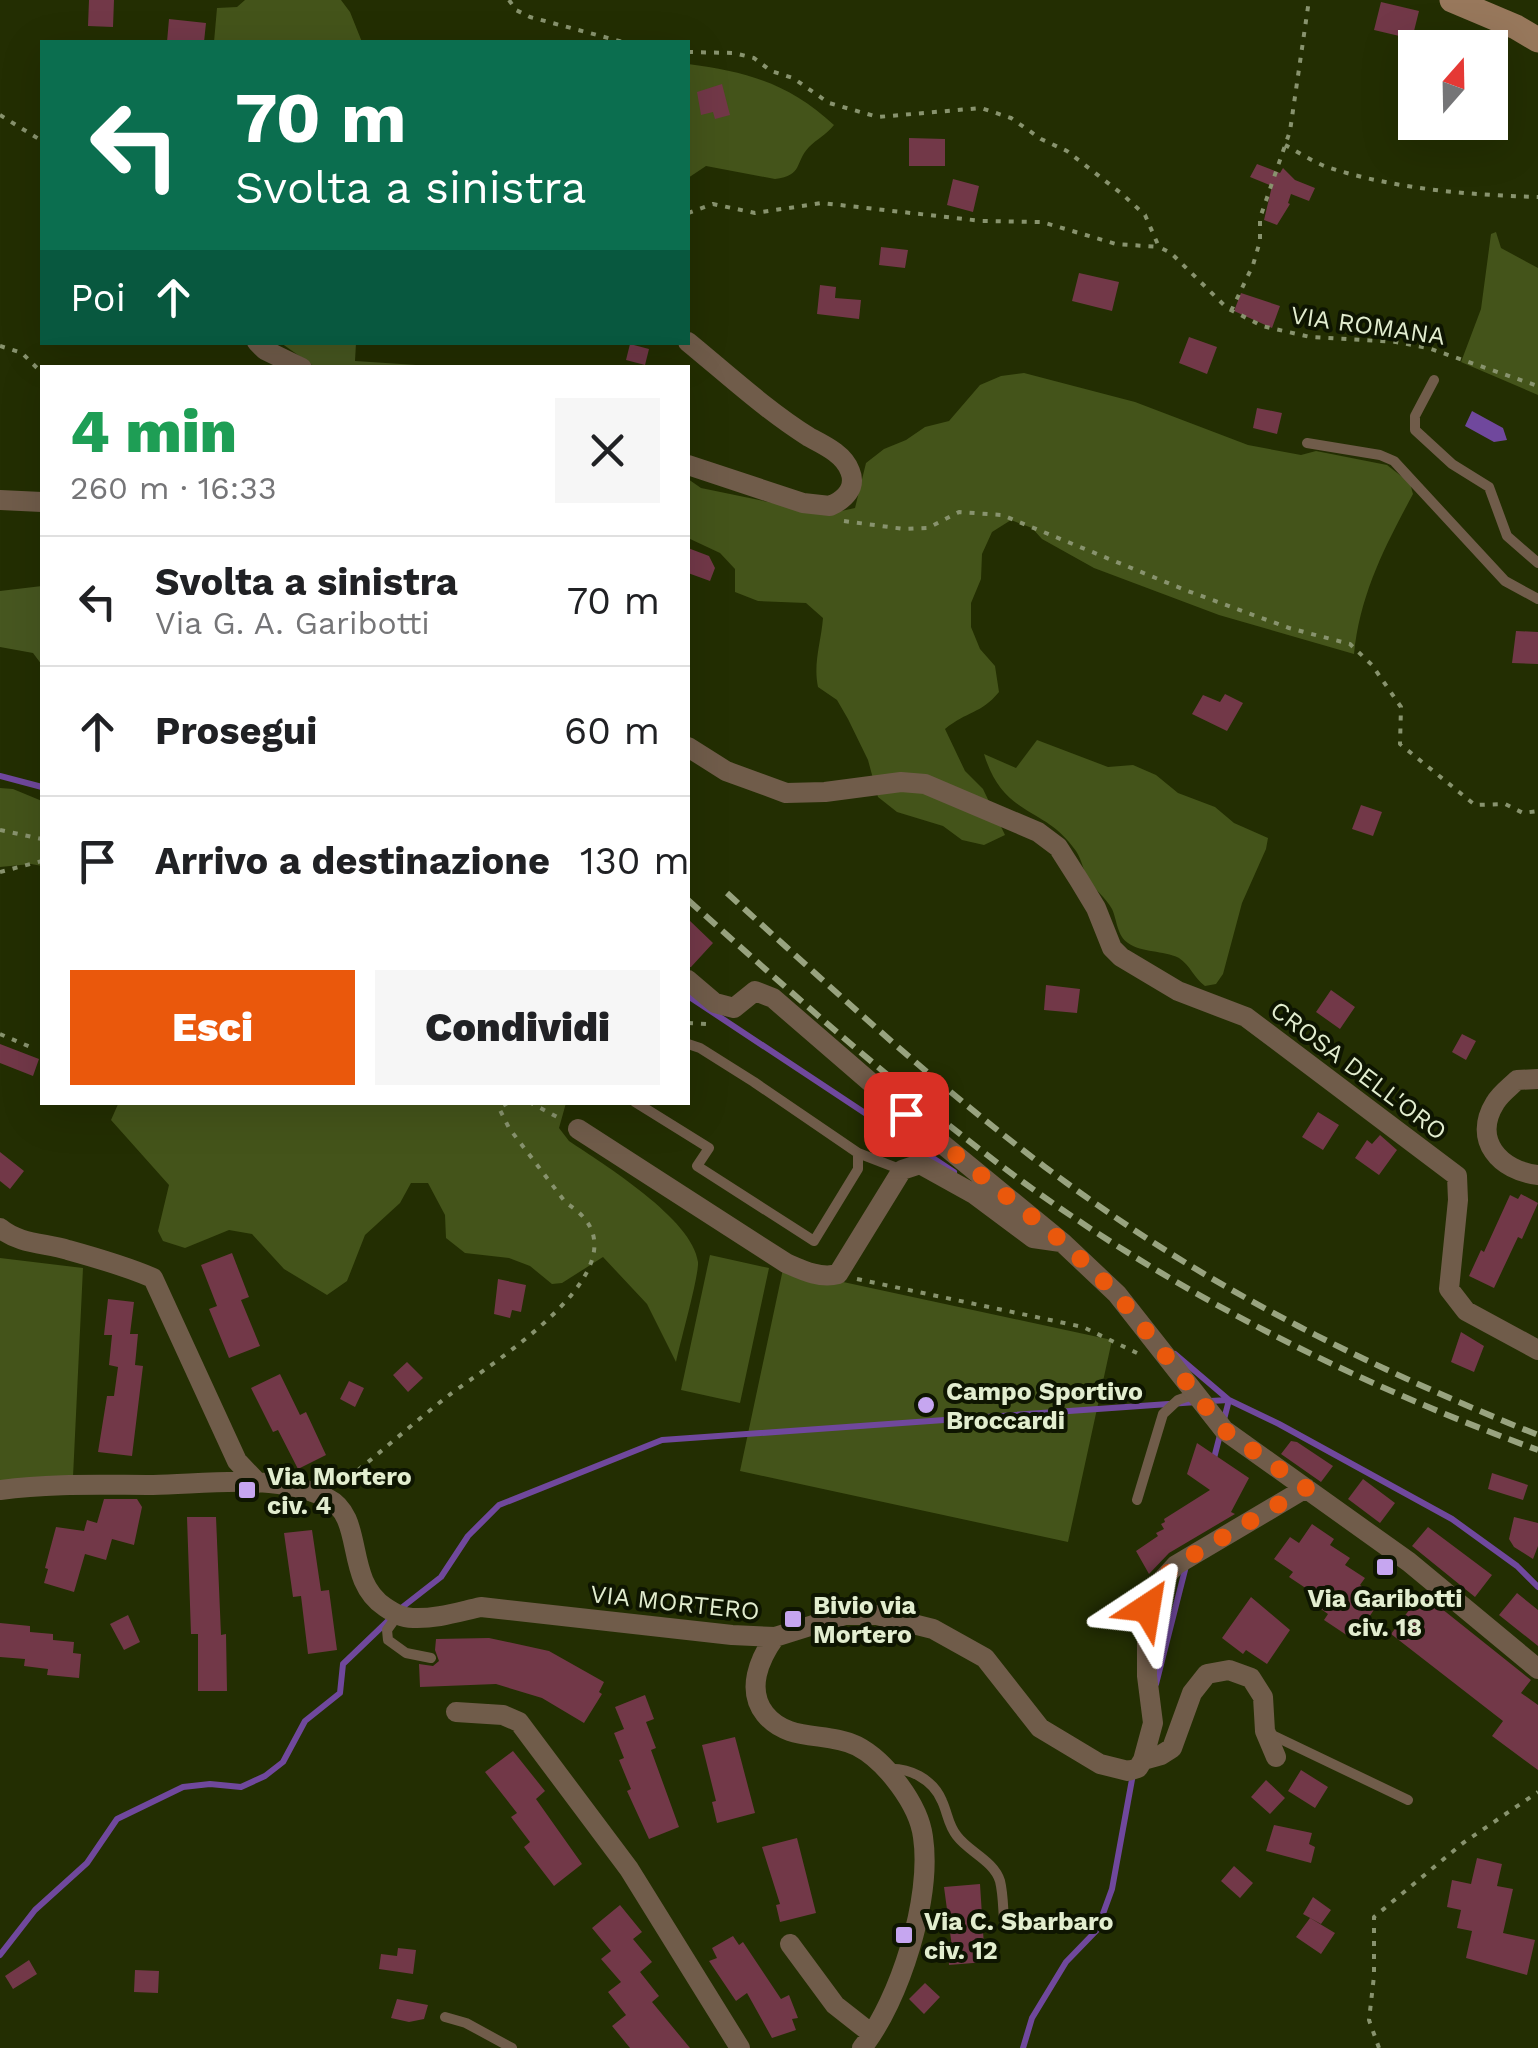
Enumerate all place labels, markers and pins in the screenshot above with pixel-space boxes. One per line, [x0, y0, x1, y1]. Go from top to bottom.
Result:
pin [864, 1072, 949, 1157]
place label: Campo Sportivo Broccardi [946, 1377, 1143, 1435]
marker: Campo Sportivo Broccardi [915, 1394, 937, 1416]
place label: Via Mortero civ. 4 [267, 1462, 412, 1520]
marker: Via Mortero civ. 4 [236, 1479, 258, 1501]
marker: Via Garibotti civ. 18 [1374, 1556, 1396, 1578]
place label: Via Garibotti civ. 18 [1307, 1584, 1463, 1642]
place label: Bivio via Mortero [813, 1591, 917, 1649]
marker: Bivio via Mortero [782, 1608, 804, 1630]
place label: Via C. Sbarbaro civ. 12 [924, 1907, 1114, 1965]
marker: Via C. Sbarbaro civ. 12 [893, 1924, 915, 1946]

